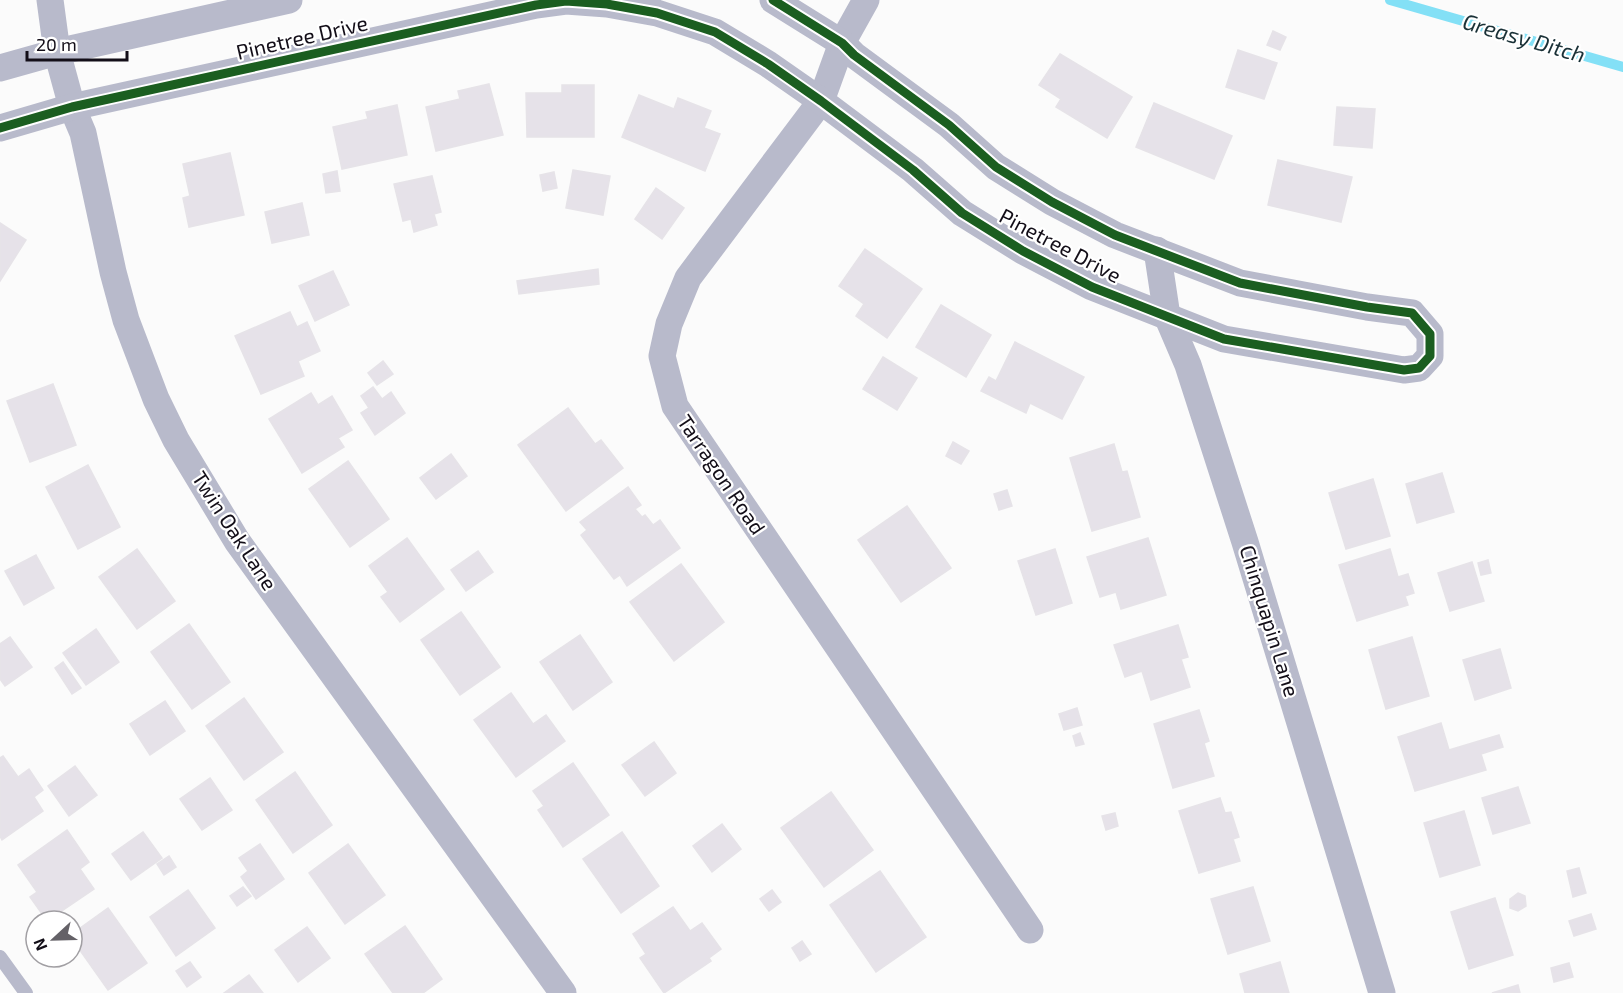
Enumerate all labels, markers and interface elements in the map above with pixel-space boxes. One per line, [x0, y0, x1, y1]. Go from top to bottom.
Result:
water label: Greasy Ditch [1460, 7, 1589, 68]
street label: Pinetree Drive [233, 9, 370, 64]
scale bar [27, 24, 128, 62]
text: 20 m [36, 33, 77, 55]
street label: Pinetree Drive [996, 202, 1126, 287]
street label: Tarragon Road [673, 410, 771, 539]
street label: Twin Oak Lane [188, 466, 283, 594]
street label: Chinquapin Lane [1236, 542, 1305, 699]
north arrow [24, 909, 84, 969]
text: N [29, 936, 51, 954]

